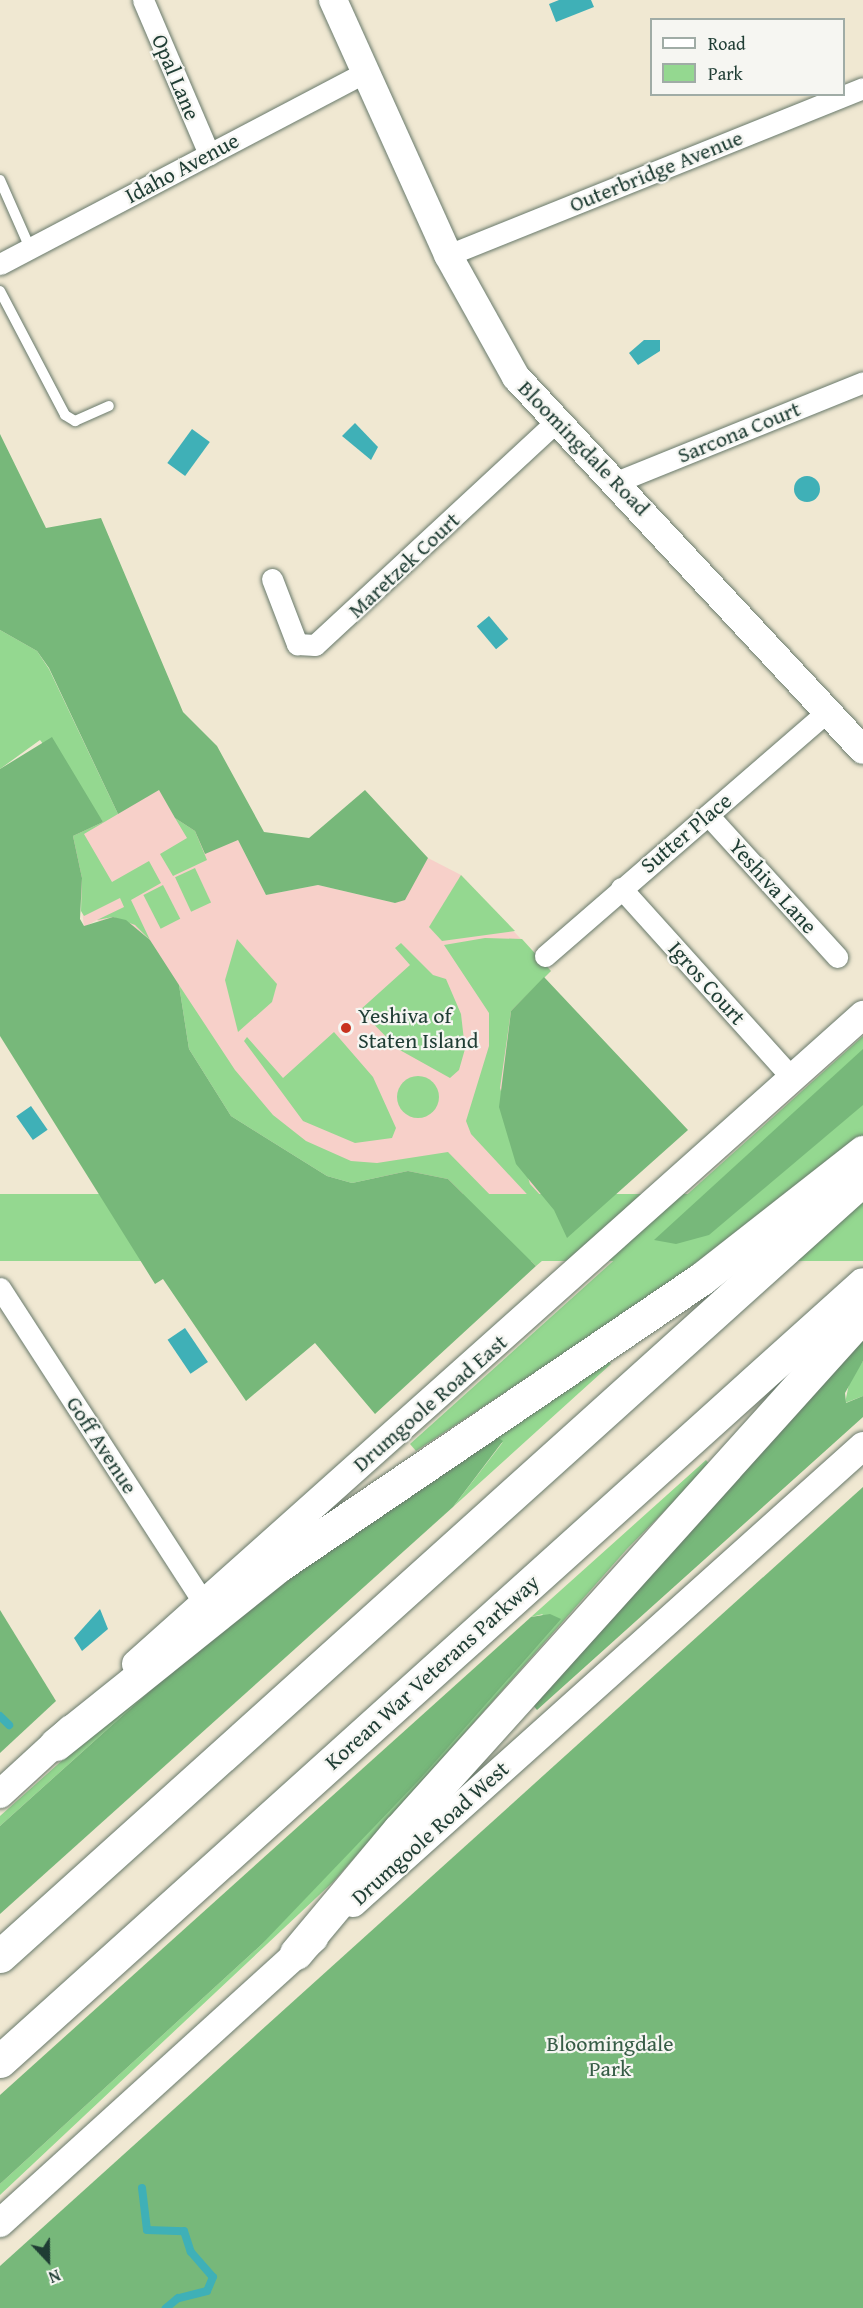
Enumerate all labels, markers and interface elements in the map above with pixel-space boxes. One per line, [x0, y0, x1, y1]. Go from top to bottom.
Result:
legend [650, 18, 845, 96]
street label: Opal Lane [146, 30, 206, 124]
text: Road [708, 30, 746, 57]
text: Park [708, 60, 743, 87]
street label: Outerbridge Avenue [566, 124, 746, 218]
street label: Idaho Avenue [121, 127, 243, 209]
street label: Bloomingdale Road [513, 375, 655, 521]
street label: Sarcona Court [674, 395, 804, 469]
street label: Maretzek Court [343, 507, 465, 623]
street label: Sutter Place [635, 787, 737, 879]
street label: Yeshiva Lane [723, 833, 823, 939]
street label: Igros Court [663, 936, 751, 1030]
place label: Yeshiva of Staten Island [358, 1002, 478, 1054]
marker: Yeshiva of Staten Island [339, 1021, 353, 1035]
street label: Drumgoole Road East [347, 1329, 513, 1477]
street label: Goff Avenue [61, 1391, 143, 1499]
street label: Korean War Veterans Parkway [320, 1569, 544, 1775]
street label: Drumgoole Road West [346, 1755, 514, 1911]
park label: Bloomingdale Park [546, 2030, 674, 2082]
north arrow [18, 2230, 78, 2290]
text: N [45, 2264, 64, 2290]

